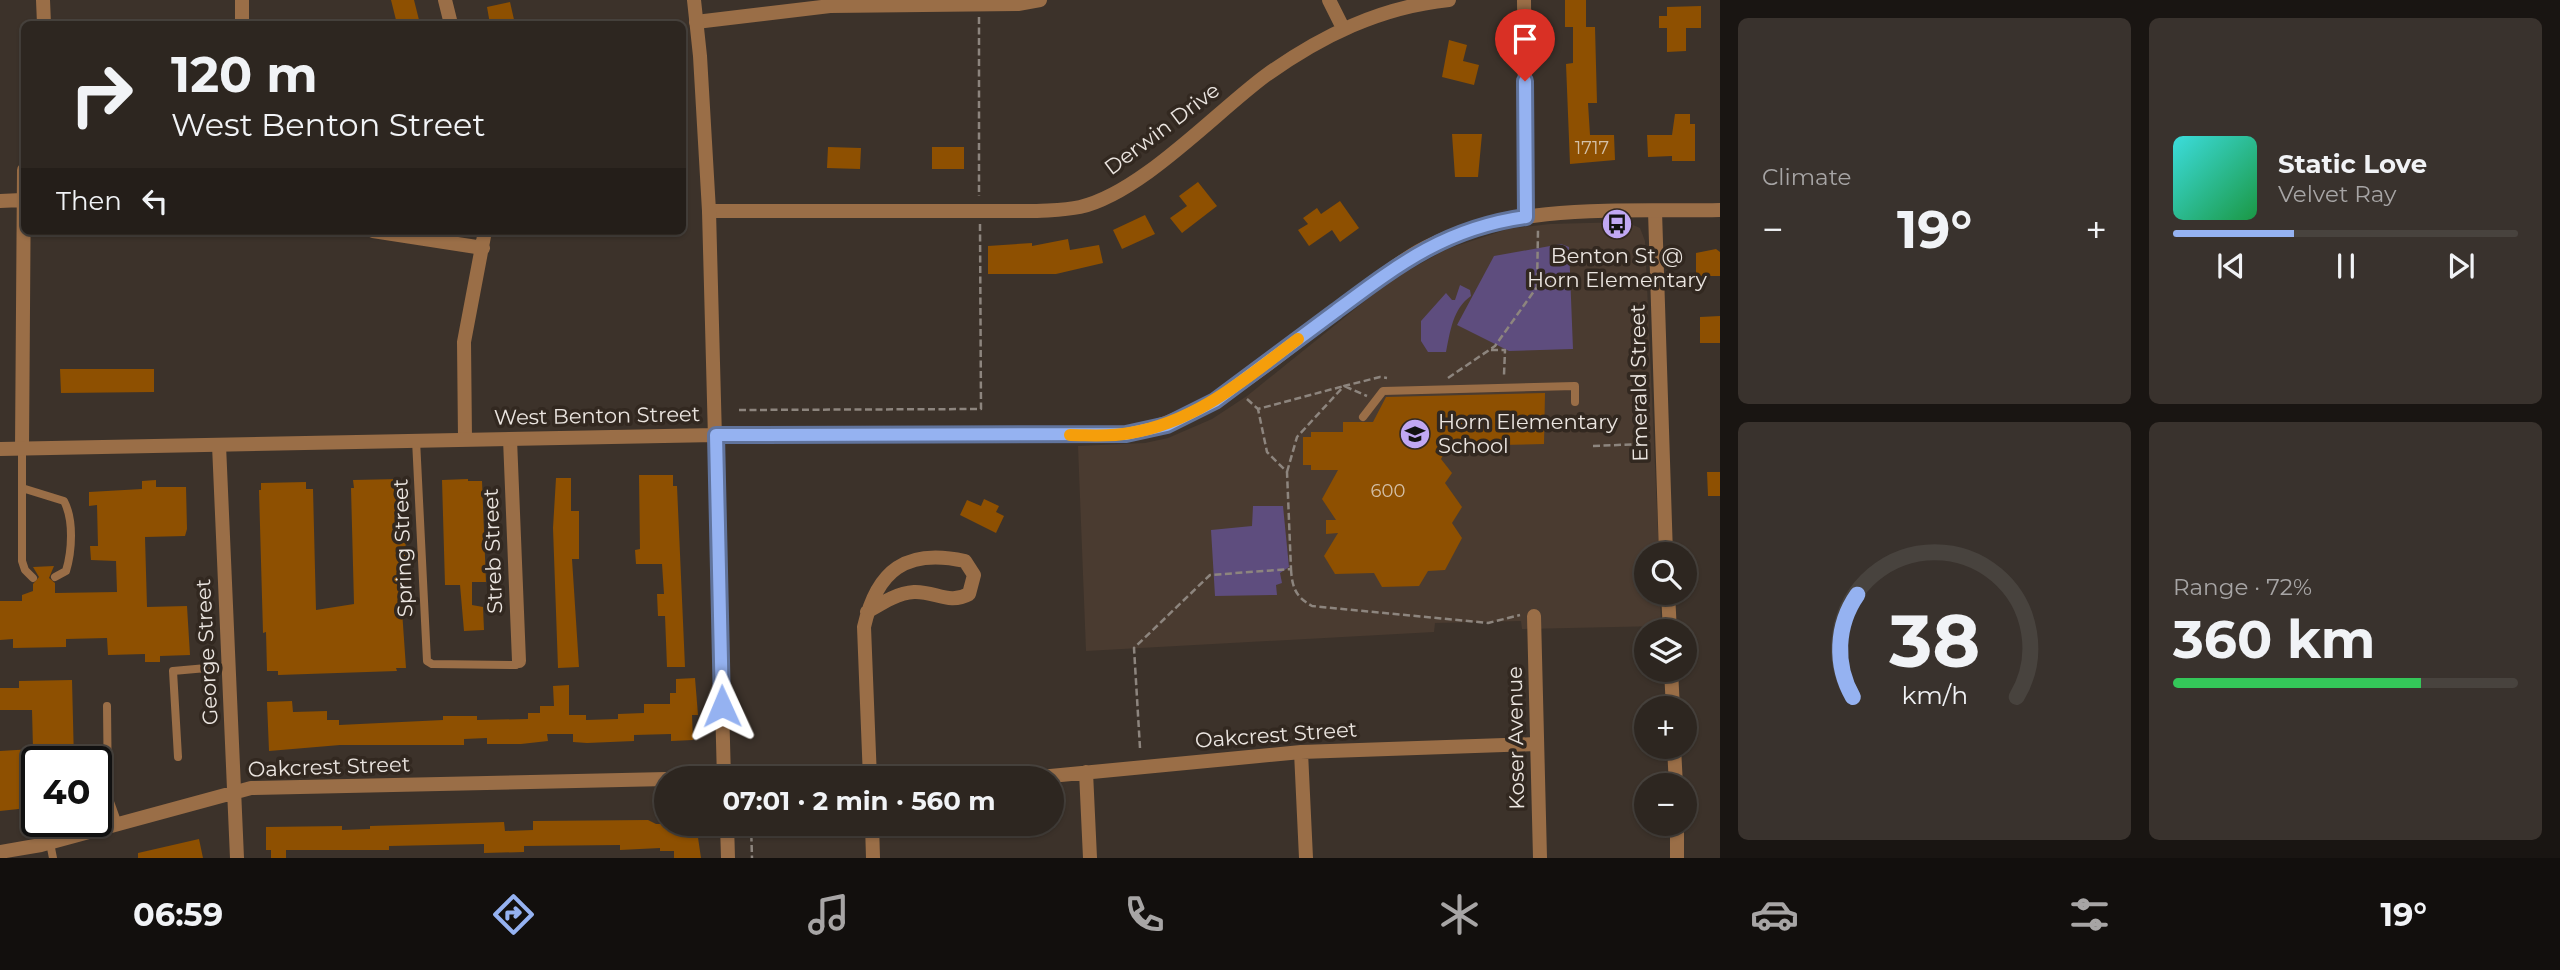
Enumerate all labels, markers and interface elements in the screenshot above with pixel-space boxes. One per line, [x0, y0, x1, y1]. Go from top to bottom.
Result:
pin [1495, 9, 1555, 81]
icon: arrive [1506, 20, 1544, 58]
text: 120 m [171, 45, 318, 104]
icon: right [56, 49, 147, 140]
street label: Derwin Drive [1099, 77, 1224, 180]
text: West Benton Street [171, 105, 485, 144]
house number: 1717 [1575, 137, 1609, 159]
text: Static Love [2278, 148, 2427, 180]
text: Climate [1762, 163, 1851, 191]
text: Velvet Ray [2278, 180, 2396, 208]
icon: left [136, 182, 174, 220]
text: Then [56, 185, 122, 217]
text: 19° [1897, 198, 1972, 261]
text: − [1762, 206, 1784, 253]
text: + [2085, 206, 2107, 253]
bus stop icon: Benton St @ Horn Elementary [1600, 207, 1634, 241]
place label: Benton St @ Horn Elementary [1527, 243, 1708, 292]
icon: previous [2212, 247, 2250, 285]
icon: pause [2327, 247, 2365, 285]
icon: next [2442, 247, 2480, 285]
street label: Emerald Street [1625, 304, 1652, 462]
street label: West Benton Street [494, 401, 700, 430]
place label: Horn Elementary School [1438, 409, 1619, 458]
school or university icon: Horn Elementary School [1398, 417, 1432, 451]
street label: Spring Street [388, 478, 417, 618]
house number: 600 [1371, 480, 1405, 502]
street label: Streb Street [478, 488, 507, 614]
map controls [1634, 542, 1697, 836]
button: search [1634, 542, 1697, 605]
text: Range · 72% [2173, 573, 2312, 601]
street label: George Street [190, 578, 223, 726]
text: 38 [1888, 597, 1980, 685]
text: 360 km [2173, 608, 2375, 671]
button: layers [1634, 619, 1697, 682]
street label: Koser Avenue [1502, 666, 1529, 810]
position arrow [685, 669, 759, 743]
text: km/h [1901, 680, 1968, 710]
button: + [1634, 696, 1697, 759]
street label: Oakcrest Street [1194, 716, 1358, 753]
speed limit sign: 40 [21, 746, 112, 837]
street label: Oakcrest Street [247, 751, 411, 782]
button: − [1634, 773, 1697, 836]
text: 07:01 · 2 min · 560 m [723, 785, 995, 817]
icon: directions [489, 890, 538, 939]
icon: music [804, 890, 853, 939]
icon: phone [1120, 890, 1169, 939]
icon: climate [1435, 890, 1484, 939]
icon: car [1750, 890, 1799, 939]
icon: filters [2065, 890, 2114, 939]
text: 06:59 [133, 895, 223, 934]
text: 19° [2381, 895, 2427, 934]

